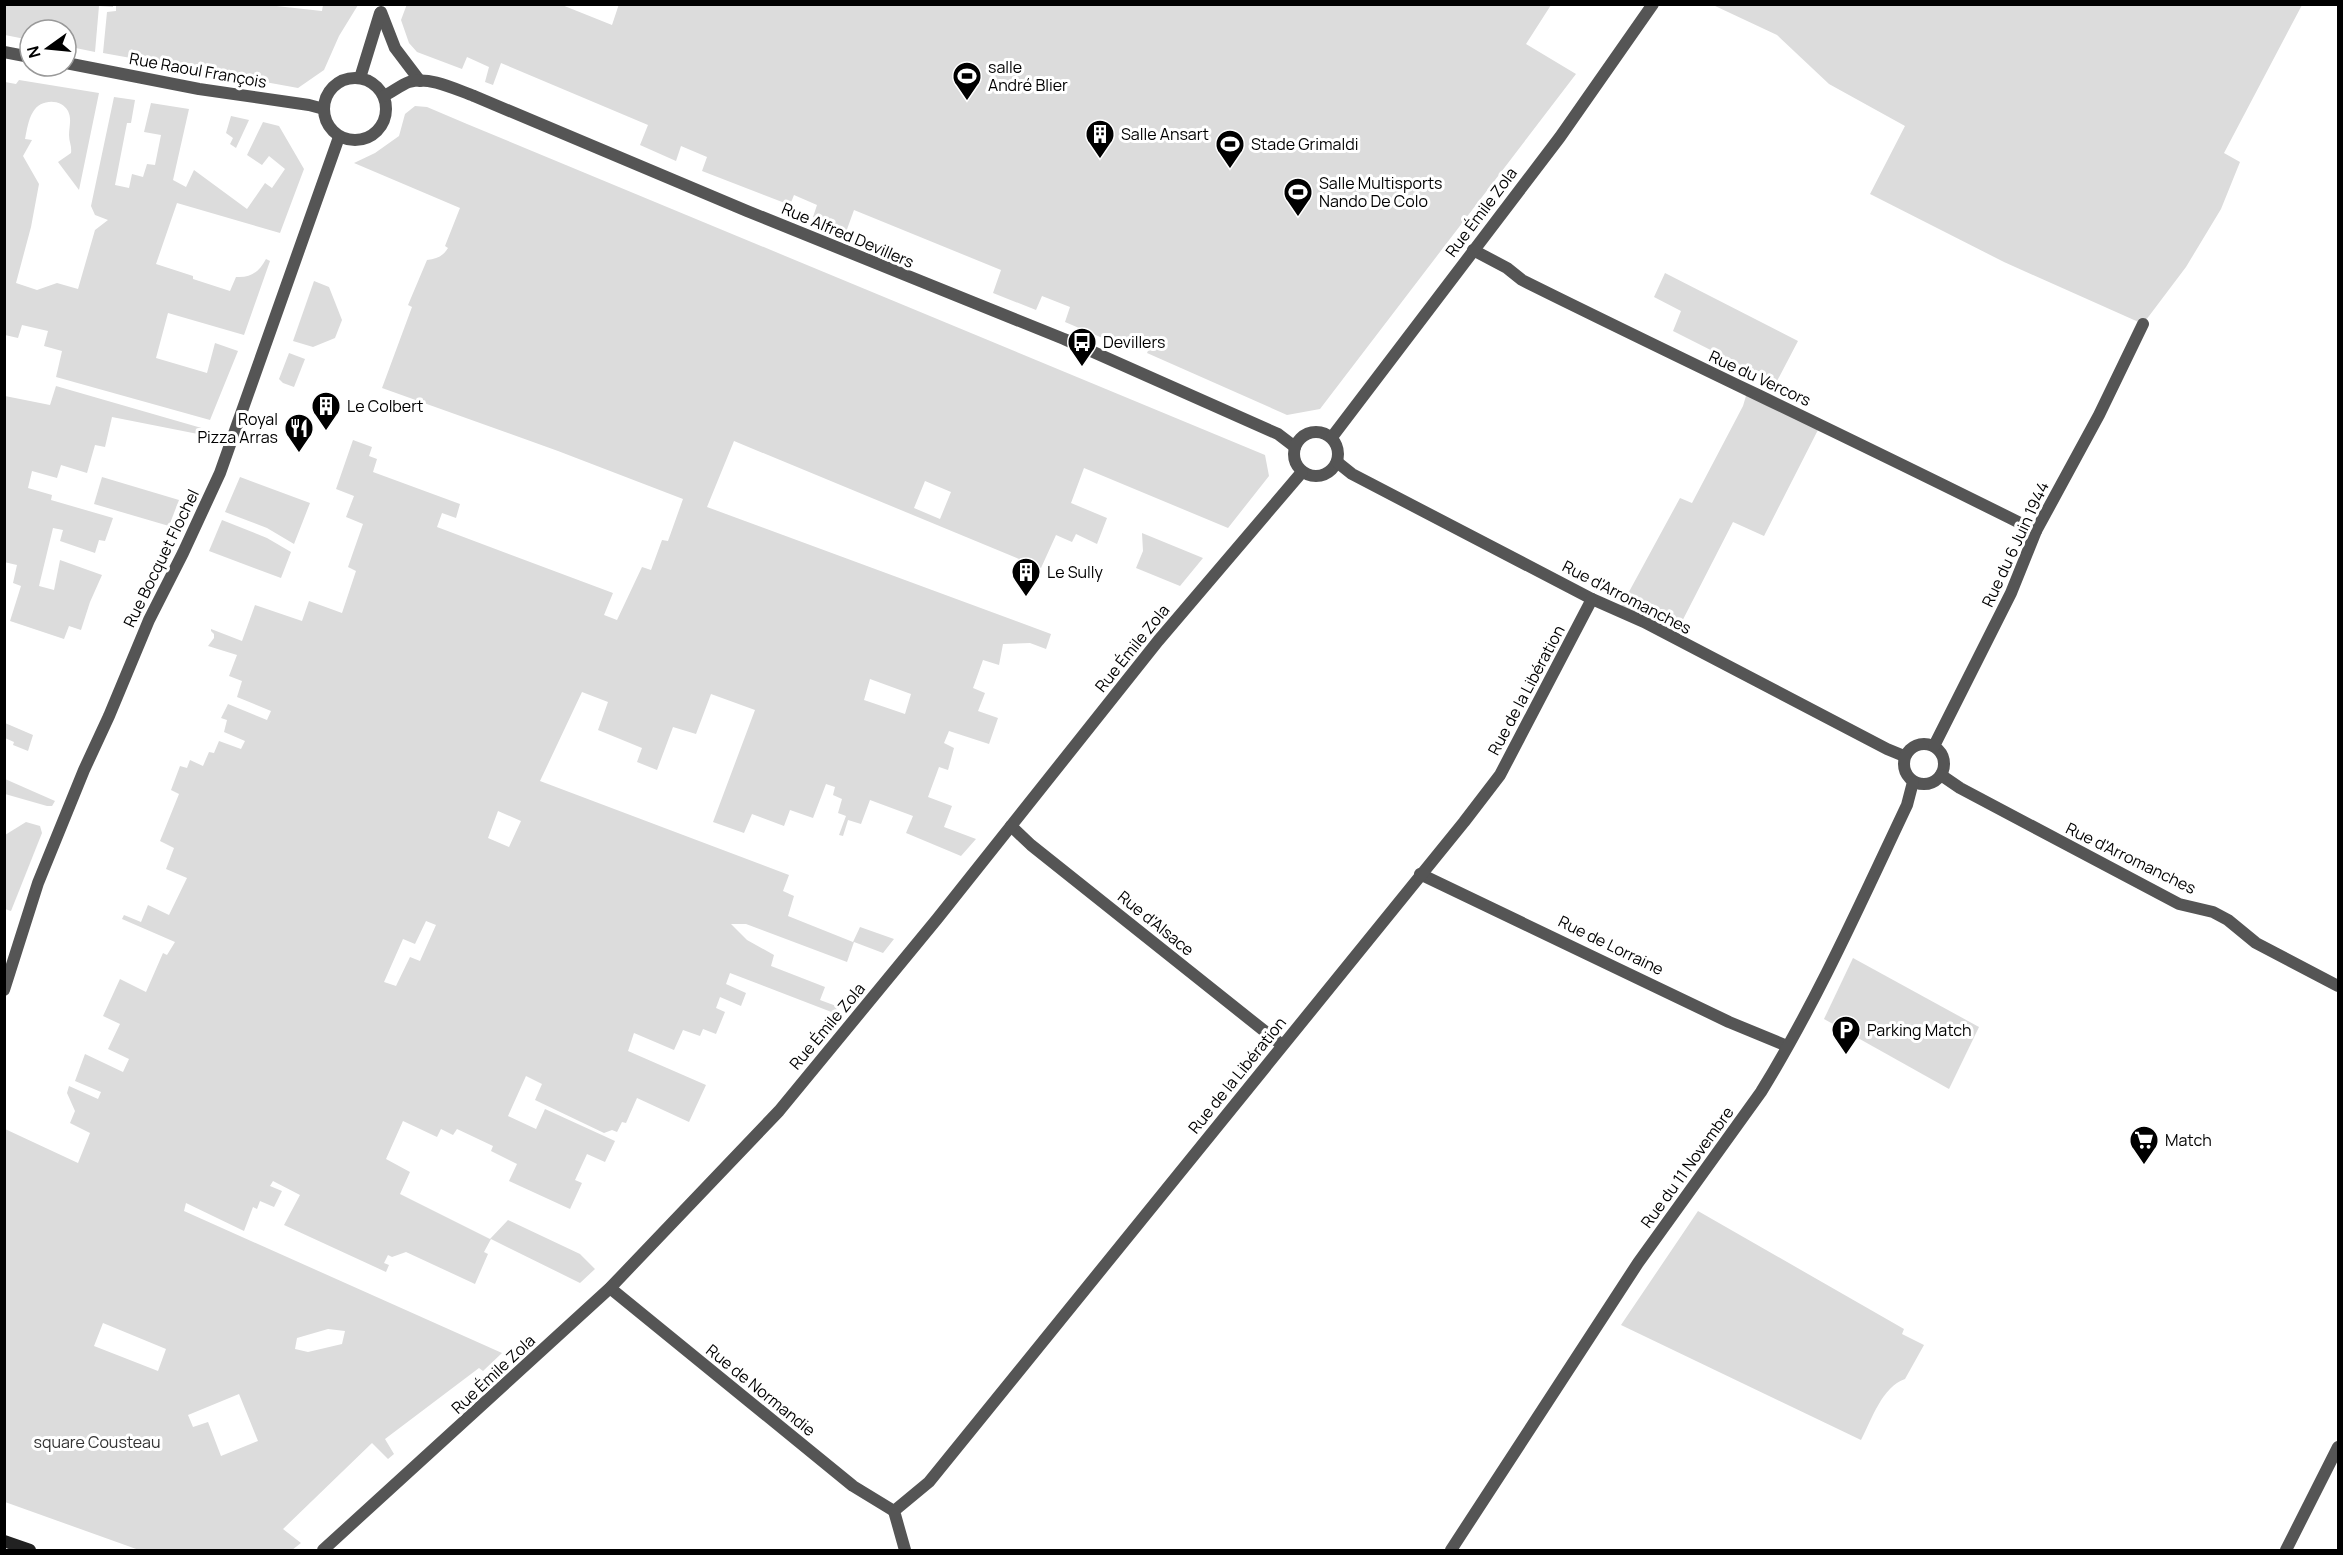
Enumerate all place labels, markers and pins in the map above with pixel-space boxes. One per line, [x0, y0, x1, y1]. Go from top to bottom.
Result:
place label: salle André Blier [988, 56, 1068, 96]
sports icon: salle André Blier [951, 60, 983, 102]
building icon: Salle Ansart [1084, 118, 1116, 160]
place label: Salle Ansart [1121, 123, 1209, 145]
sports icon: Stade Grimaldi [1214, 128, 1246, 170]
place label: Stade Grimaldi [1251, 133, 1358, 155]
place label: Salle Multisports Nando De Colo [1319, 172, 1443, 212]
sports icon: Salle Multisports Nando De Colo [1282, 176, 1314, 218]
bus stop icon: Devillers [1066, 326, 1098, 368]
place label: Devillers [1103, 331, 1165, 353]
building icon: Le Colbert [310, 390, 342, 432]
place label: Le Colbert [347, 395, 423, 417]
place label: Royal Pizza Arras [197, 408, 278, 448]
restaurant icon: Royal Pizza Arras [283, 412, 315, 454]
building icon: Le Sully [1010, 556, 1042, 598]
place label: Le Sully [1047, 561, 1104, 583]
parking icon: Parking Match [1830, 1014, 1862, 1056]
place label: Parking Match [1867, 1019, 1972, 1041]
supermarket icon: Match [2128, 1124, 2160, 1166]
place label: Match [2165, 1129, 2212, 1151]

